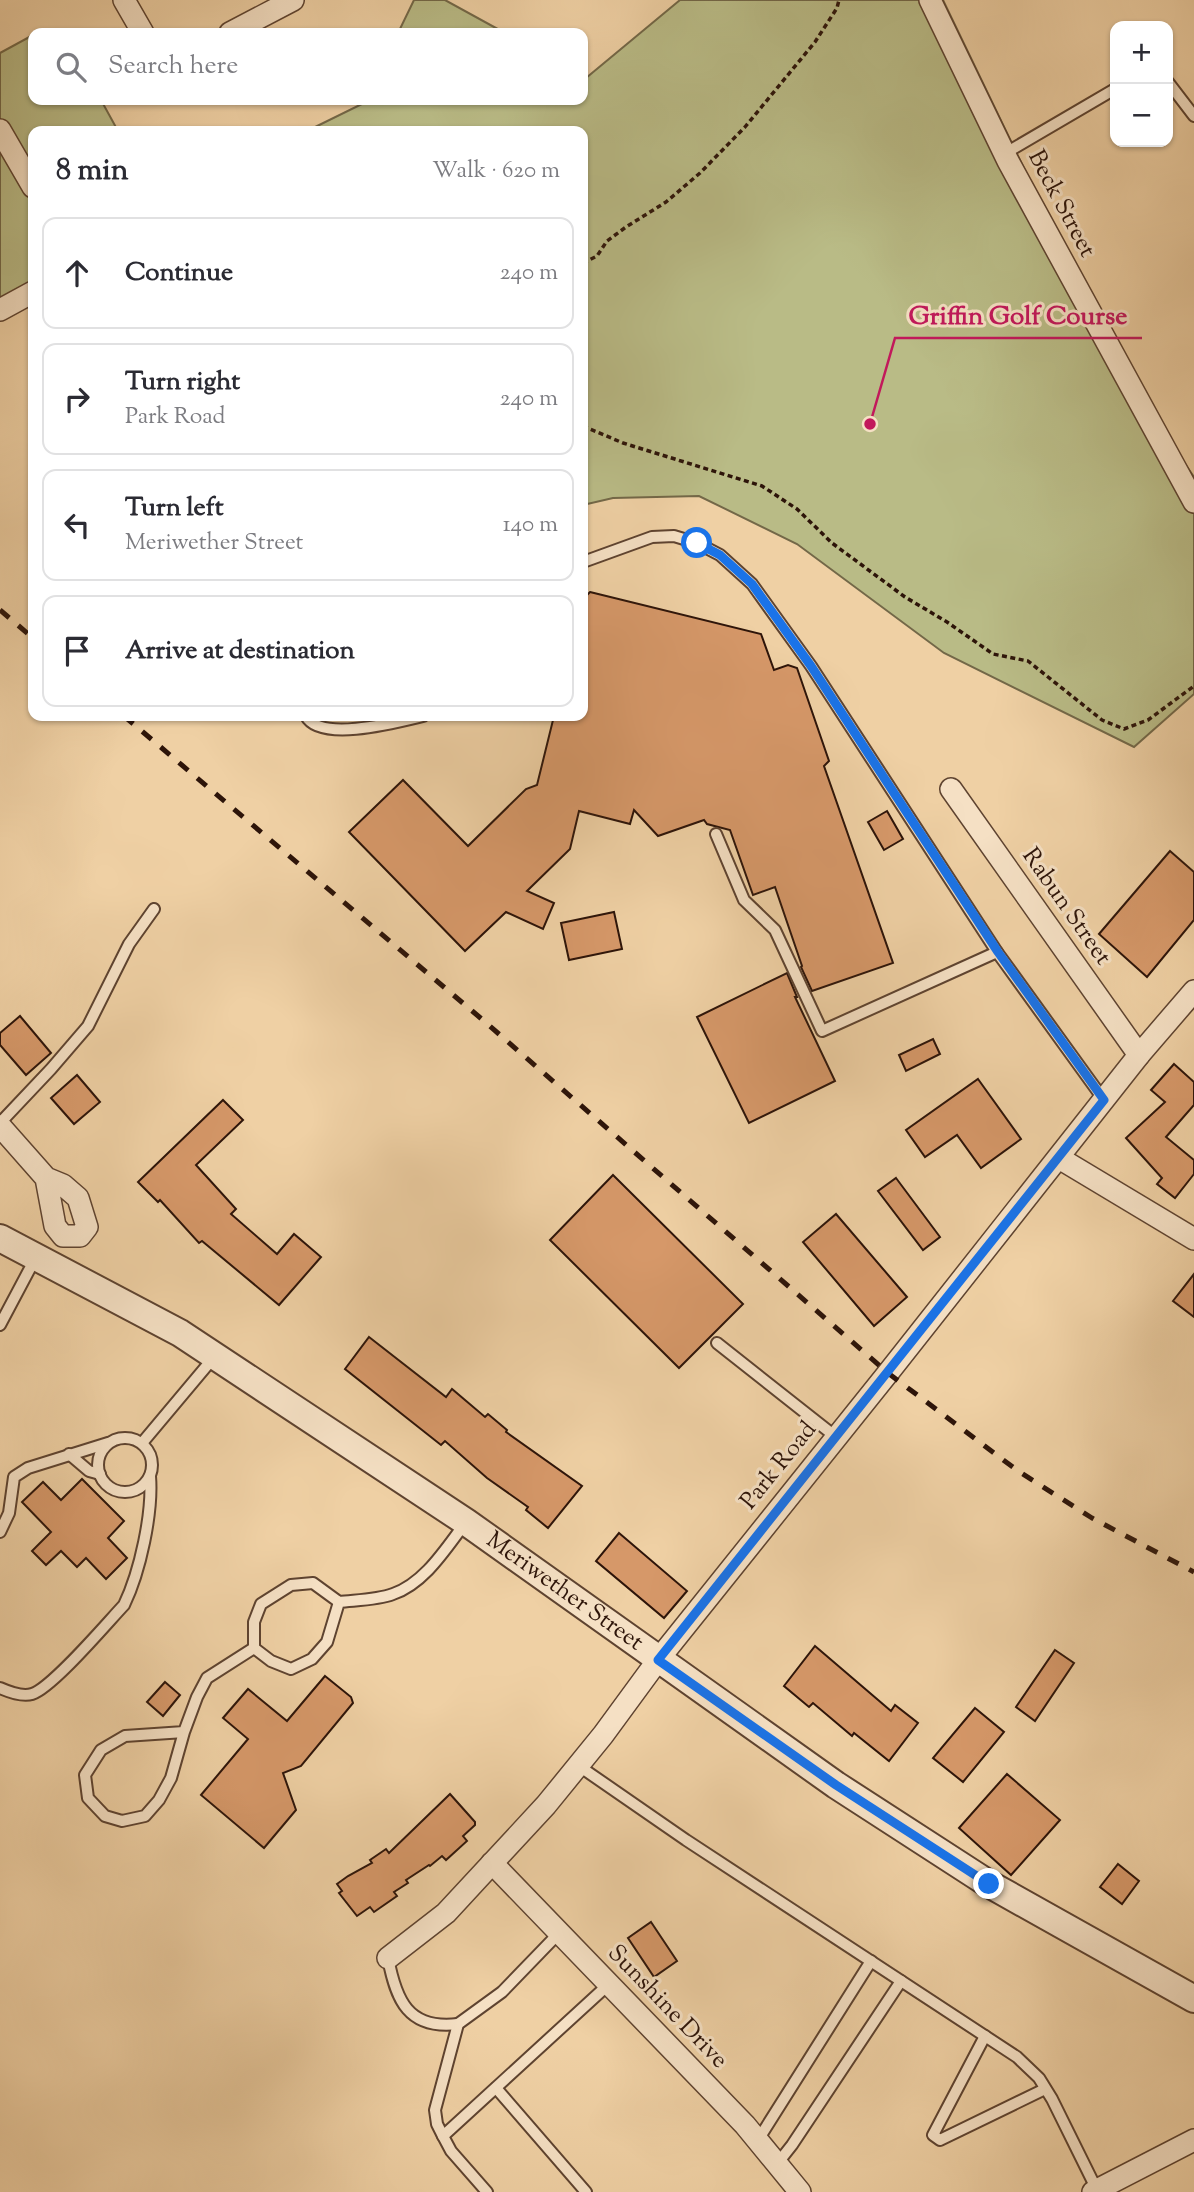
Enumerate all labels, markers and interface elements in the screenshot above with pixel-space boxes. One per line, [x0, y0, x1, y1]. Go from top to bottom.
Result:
map controls [1110, 21, 1173, 147]
button: + [1110, 21, 1173, 84]
search box [28, 28, 588, 105]
icon: search [52, 48, 90, 86]
text: Search here [108, 48, 238, 85]
button: − [1110, 84, 1173, 147]
street label: Beck Street [1018, 144, 1104, 264]
text: 8 min [56, 150, 128, 193]
text: Walk · 620 m [432, 155, 560, 188]
icon: ahead [58, 254, 96, 292]
text: Continue [125, 255, 233, 292]
text: 240 m [500, 257, 558, 290]
callout: Griffin Golf Course [895, 291, 1142, 338]
text: Griffin Golf Course [909, 299, 1127, 336]
text: Turn right [125, 364, 240, 401]
icon: right [58, 380, 96, 418]
text: 240 m [500, 383, 558, 416]
text: Park Road [125, 401, 226, 434]
text: Turn left [125, 490, 224, 527]
icon: left [58, 506, 96, 544]
text: 140 m [503, 509, 558, 542]
text: Meriwether Street [125, 527, 303, 560]
route start [681, 527, 712, 558]
icon: arrive [58, 632, 96, 670]
text: Arrive at destination [125, 633, 355, 670]
street label: Rabun Street [1013, 841, 1119, 973]
street label: Park Road [733, 1414, 826, 1517]
street label: Meriwether Street [479, 1524, 650, 1660]
route end [973, 1868, 1004, 1899]
street label: Sunshine Drive [599, 1937, 735, 2077]

